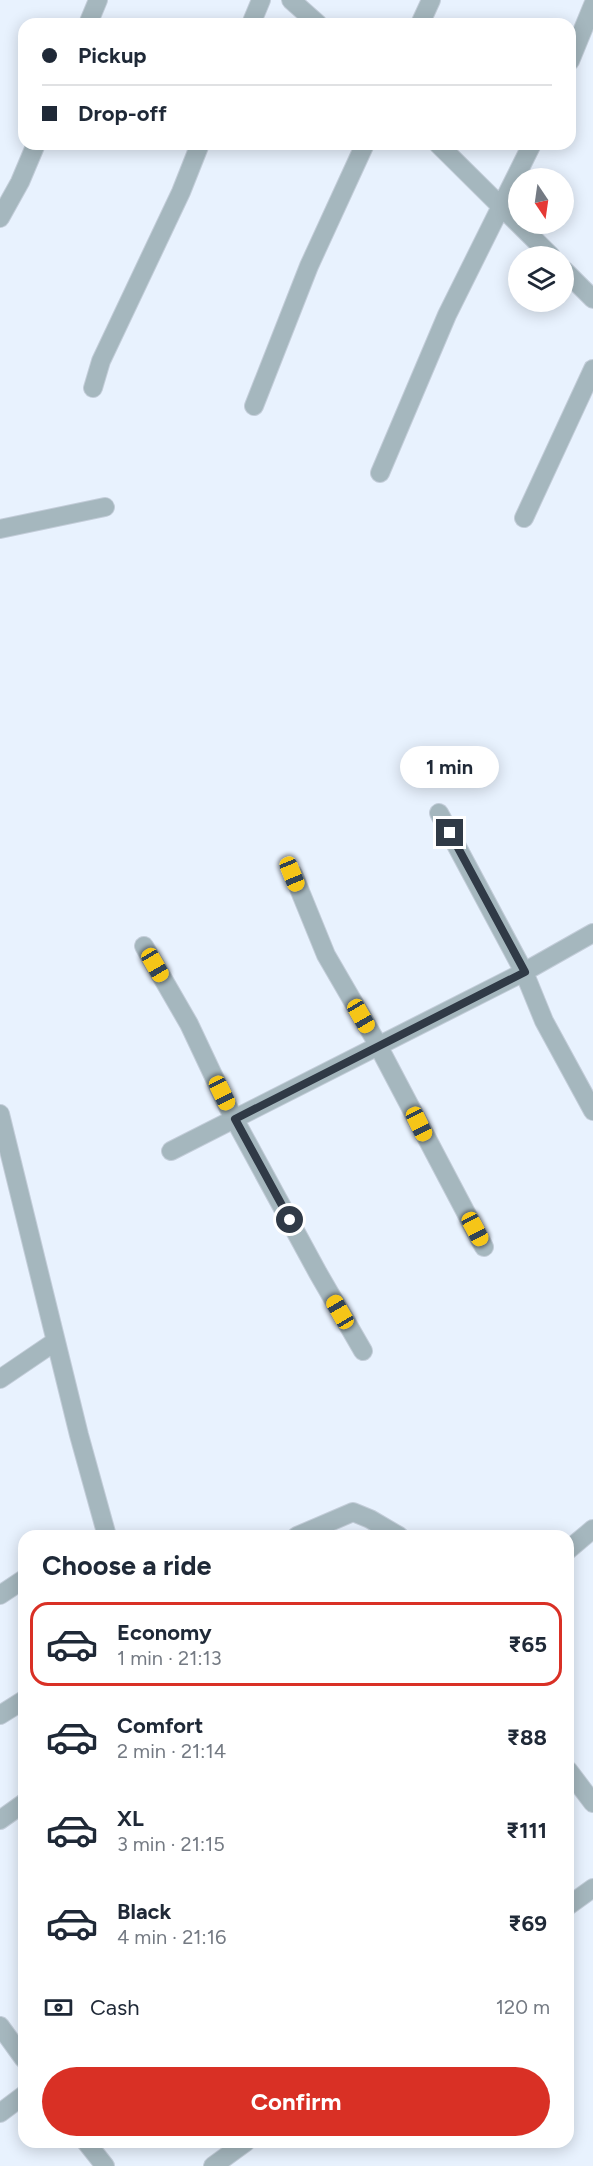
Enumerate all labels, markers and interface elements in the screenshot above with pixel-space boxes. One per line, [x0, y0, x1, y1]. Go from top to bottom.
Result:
text: Pickup [78, 42, 147, 69]
text: Drop-off [78, 100, 167, 127]
north arrow [508, 168, 574, 234]
map controls [508, 168, 574, 312]
button: layers [508, 246, 574, 312]
callout: 1 min [400, 746, 500, 788]
text: 1 min [426, 755, 473, 779]
route end [436, 819, 463, 846]
car [277, 854, 307, 894]
car [138, 945, 172, 985]
car [344, 996, 378, 1036]
car [206, 1073, 238, 1113]
car [403, 1104, 435, 1144]
route start [276, 1206, 303, 1233]
car [459, 1209, 491, 1249]
car [323, 1292, 357, 1332]
text: Choose a ride [42, 1549, 211, 1582]
icon: car [45, 1617, 99, 1671]
text: Economy [117, 1619, 212, 1646]
text: ₹65 [508, 1631, 547, 1658]
text: 1 min · 21:13 [117, 1646, 222, 1670]
icon: car [45, 1710, 99, 1764]
text: Comfort [117, 1712, 203, 1739]
text: ₹88 [507, 1724, 547, 1751]
text: 2 min · 21:14 [117, 1739, 226, 1763]
icon: car [45, 1803, 99, 1857]
text: XL [117, 1805, 144, 1832]
text: ₹111 [506, 1817, 547, 1844]
text: 3 min · 21:15 [117, 1832, 225, 1856]
icon: car [45, 1896, 99, 1950]
text: Black [117, 1898, 171, 1925]
text: ₹69 [508, 1910, 547, 1937]
text: 4 min · 21:16 [117, 1925, 226, 1949]
icon: cash [42, 1991, 75, 2024]
text: Cash [90, 1994, 140, 2021]
text: 120 m [496, 1995, 550, 2019]
button: Confirm [42, 2067, 550, 2136]

